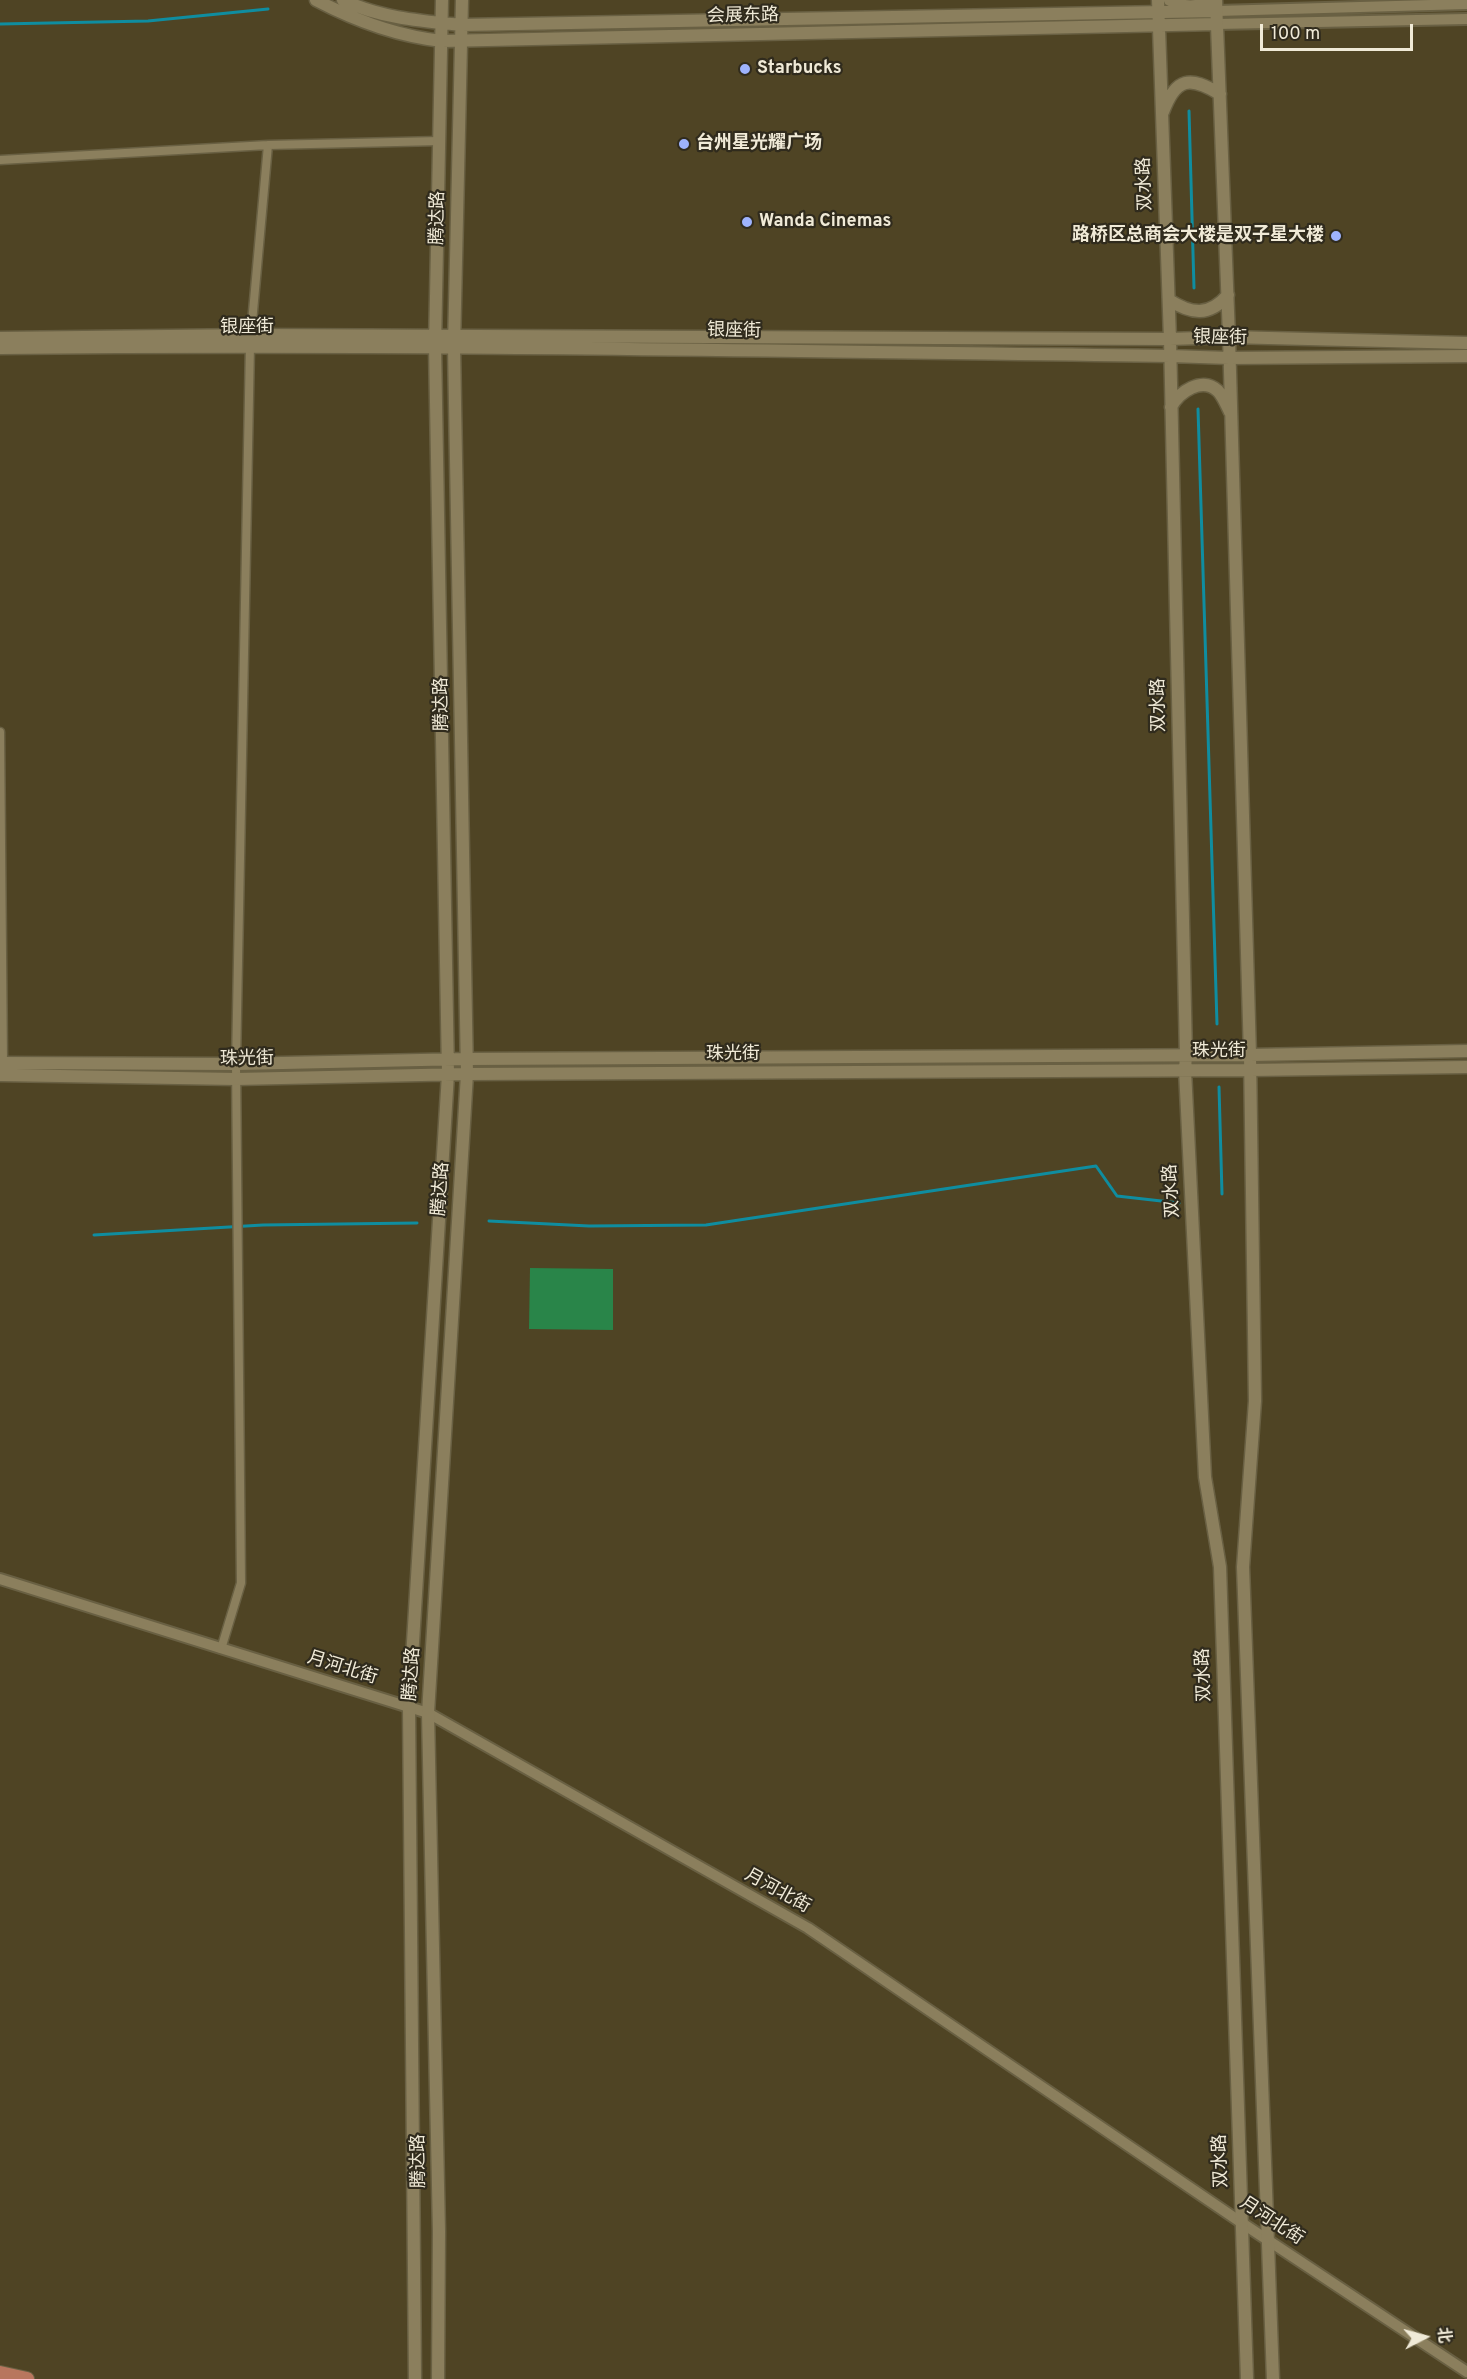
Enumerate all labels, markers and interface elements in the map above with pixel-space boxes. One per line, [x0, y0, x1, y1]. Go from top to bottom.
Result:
street label: 会展东路 [707, 6, 779, 28]
scale bar [1263, 12, 1416, 50]
text: 100 m [1271, 23, 1320, 46]
place label: Starbucks [757, 58, 841, 80]
marker: Starbucks [738, 62, 752, 76]
place label: 台州星光耀广场 [696, 133, 822, 155]
marker: 台州星光耀广场 [677, 137, 691, 151]
street label: 双水路 [1134, 157, 1158, 211]
street label: 腾达路 [428, 191, 450, 245]
place label: Wanda Cinemas [759, 211, 891, 233]
marker: Wanda Cinemas [740, 215, 754, 229]
place label: 路桥区总商会大楼是双子星大楼 [1072, 225, 1324, 247]
marker: 路桥区总商会大楼是双子星大楼 [1329, 229, 1343, 243]
street label: 银座街 [220, 317, 274, 339]
street label: 银座街 [707, 321, 761, 343]
street label: 银座街 [1193, 328, 1247, 350]
street label: 腾达路 [432, 677, 454, 731]
street label: 双水路 [1149, 678, 1171, 732]
street label: 珠光街 [1192, 1041, 1246, 1063]
street label: 珠光街 [706, 1044, 760, 1066]
street label: 珠光街 [220, 1049, 274, 1071]
street label: 腾达路 [429, 1161, 455, 1217]
street label: 双水路 [1161, 1163, 1185, 1219]
street label: 腾达路 [400, 1646, 426, 1702]
street label: 月河北街 [304, 1648, 380, 1690]
street label: 双水路 [1193, 1648, 1217, 1702]
street label: 月河北街 [740, 1865, 814, 1919]
street label: 腾达路 [409, 2134, 431, 2188]
street label: 双水路 [1210, 2134, 1234, 2188]
street label: 月河北街 [1235, 2193, 1307, 2251]
north arrow [1395, 2307, 1455, 2367]
text: 北 [1432, 2326, 1454, 2344]

